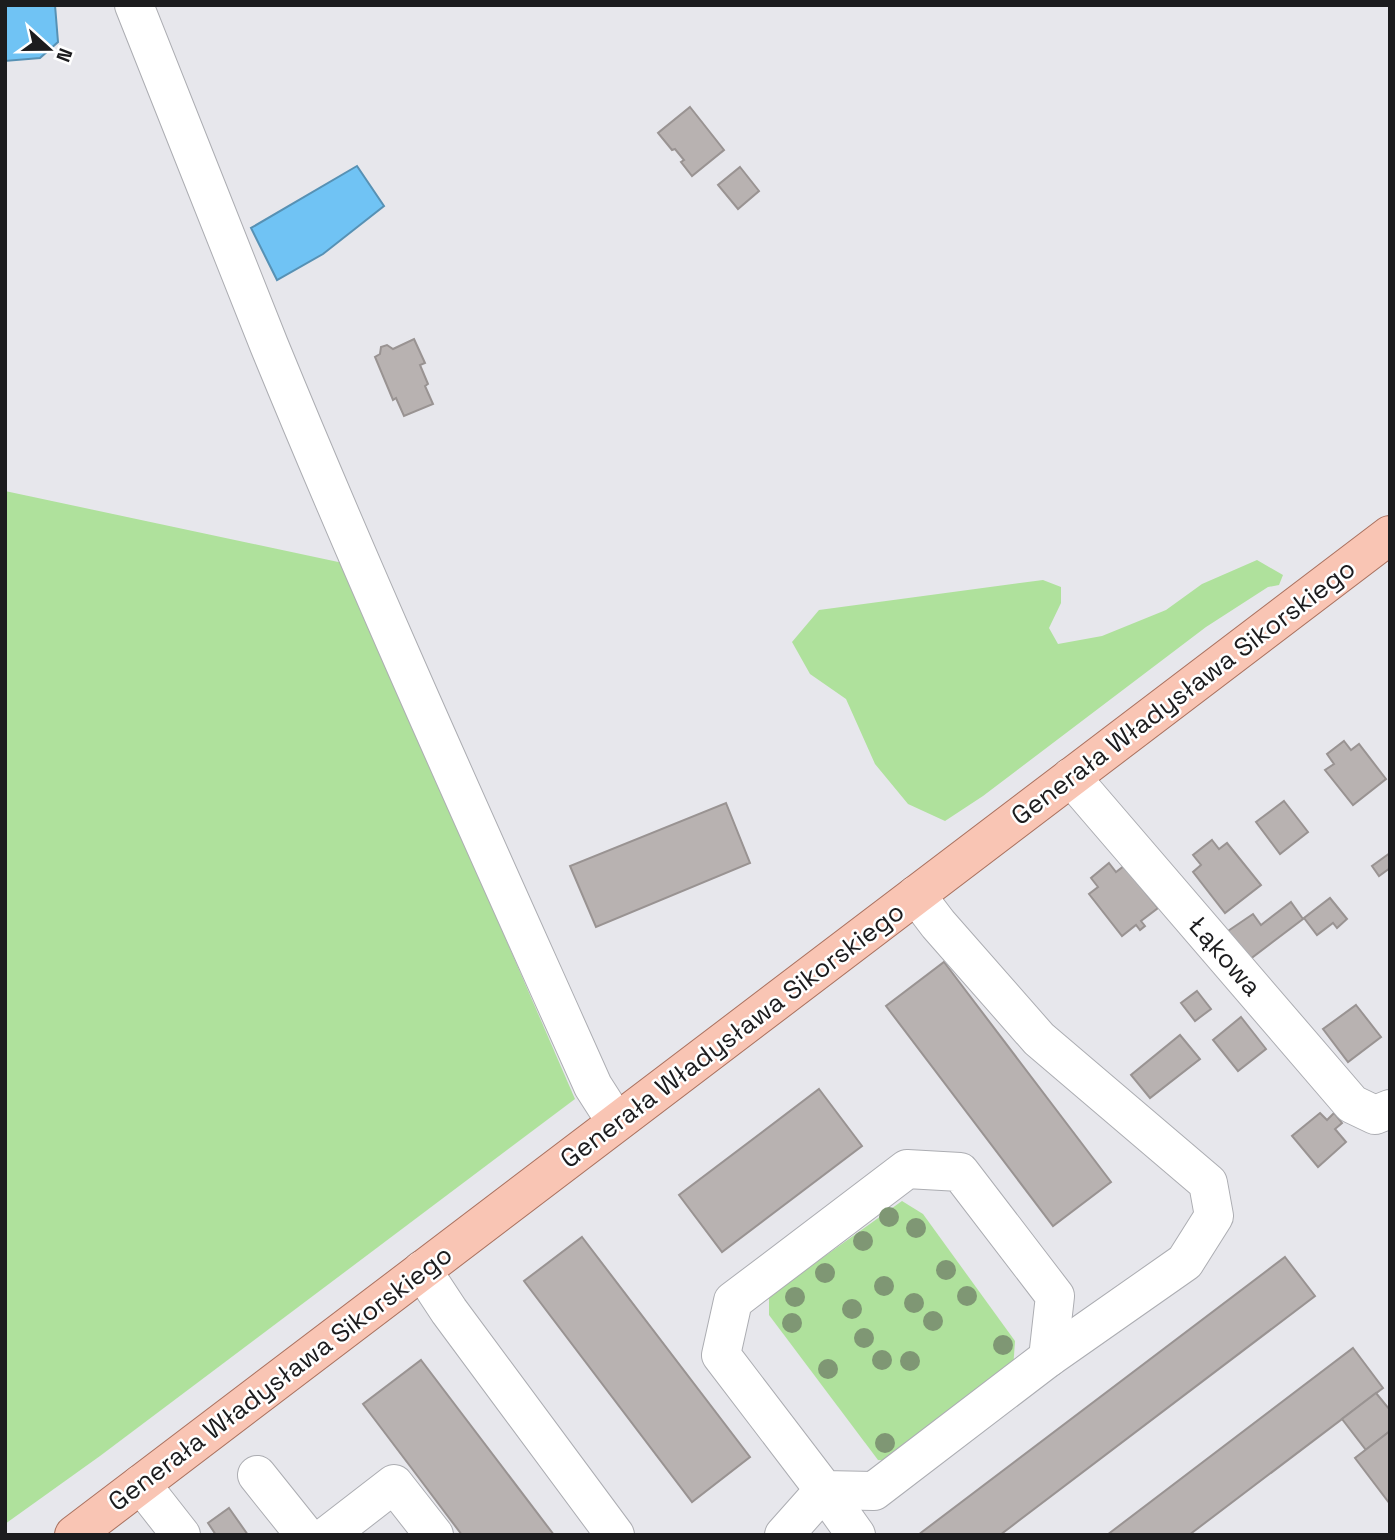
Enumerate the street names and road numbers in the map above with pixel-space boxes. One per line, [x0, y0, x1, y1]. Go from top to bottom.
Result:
street label: Generała Władysława Sikorskiego [1004, 551, 1362, 833]
street label: Generała Władysława Sikorskiego [553, 894, 911, 1176]
street label: Łąkowa [1181, 909, 1269, 1003]
street label: Generała Władysława Sikorskiego [101, 1237, 459, 1519]

